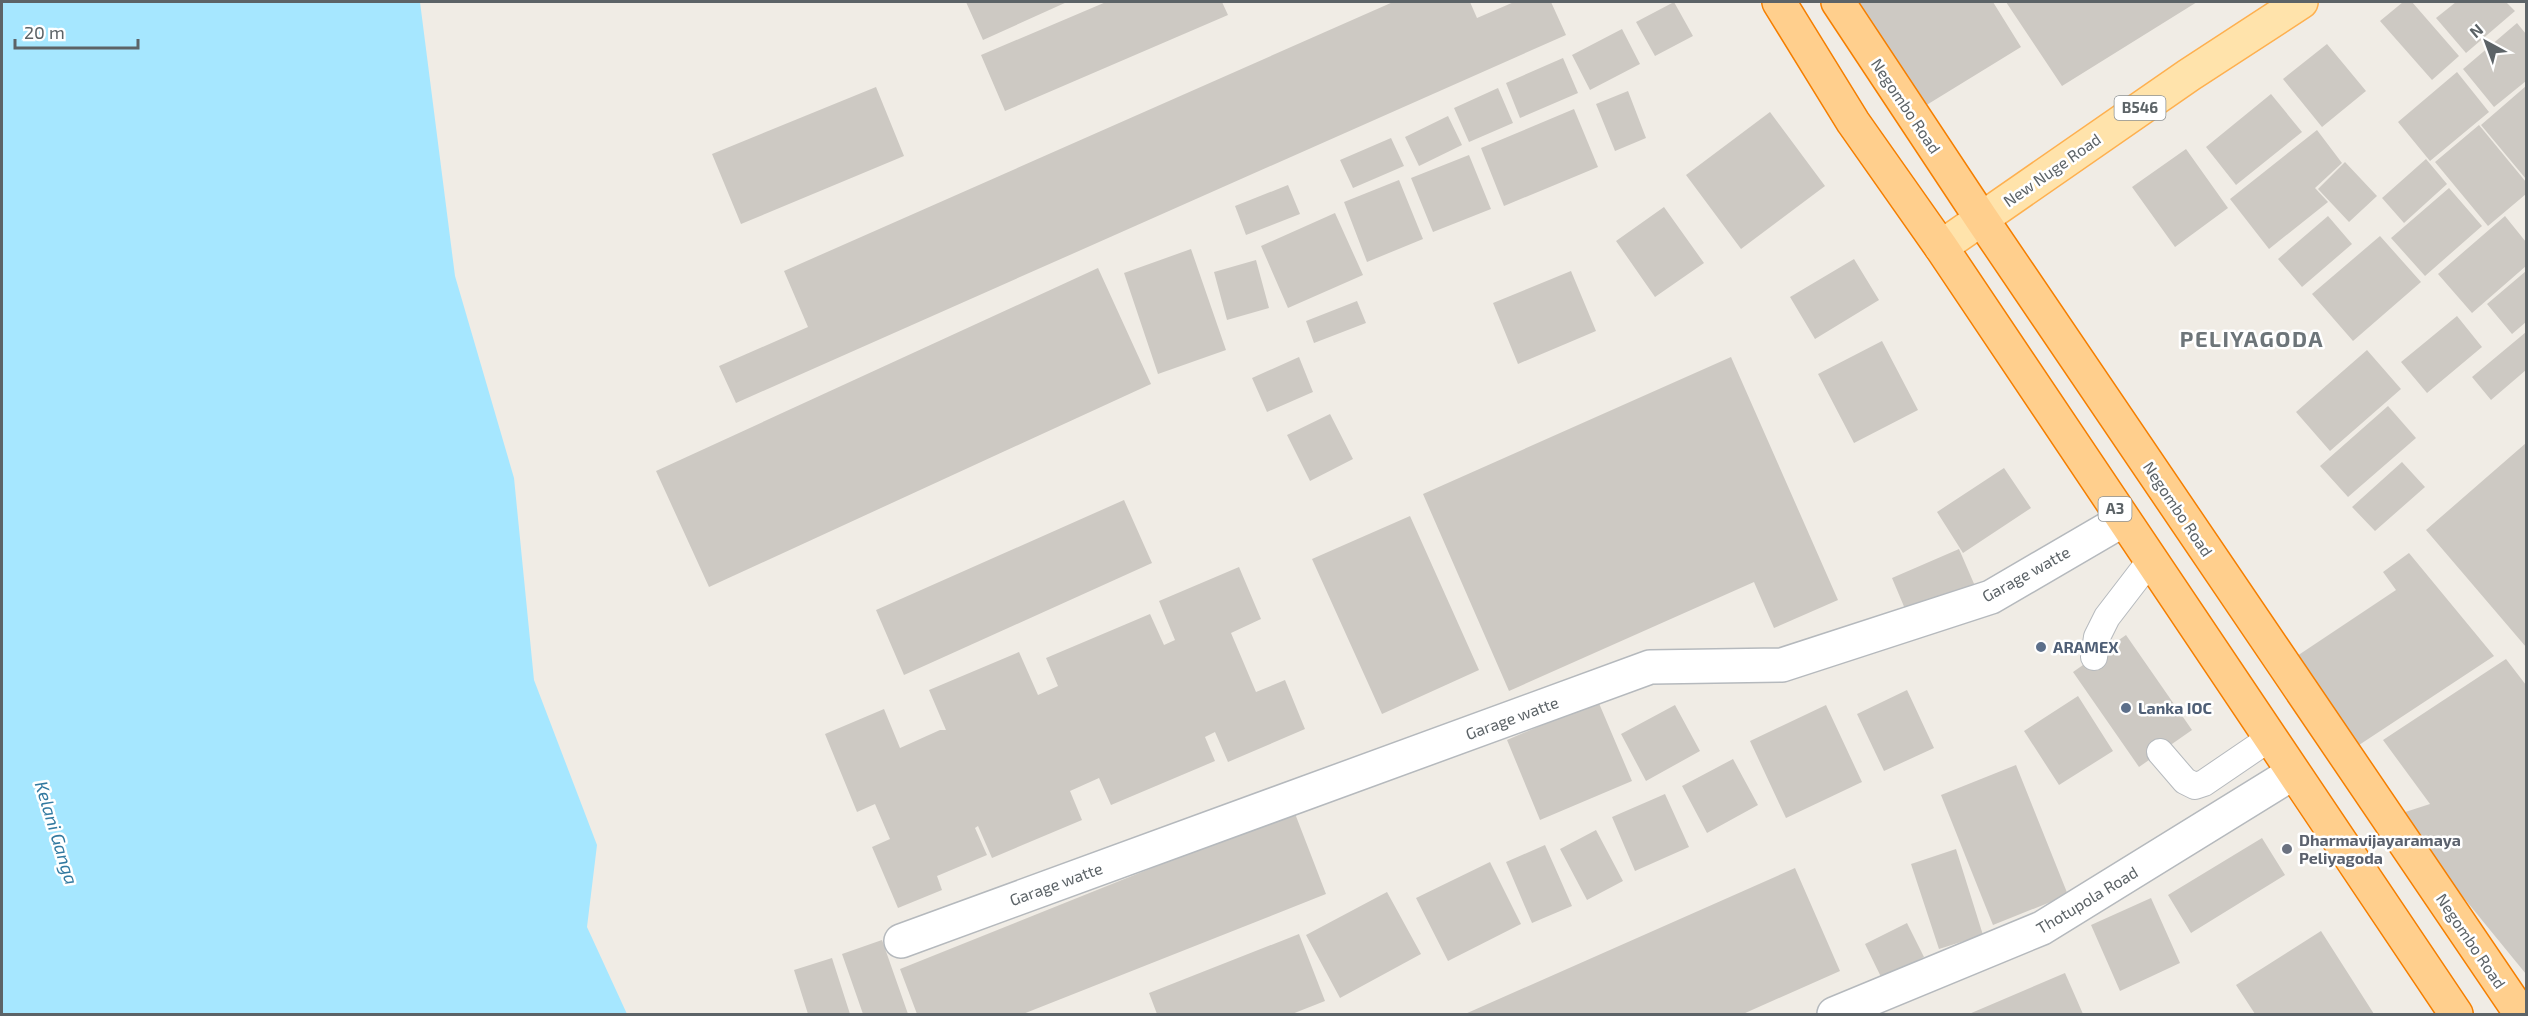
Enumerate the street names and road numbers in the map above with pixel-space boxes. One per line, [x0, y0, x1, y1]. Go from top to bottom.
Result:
street label: Negombo Road [1868, 55, 1945, 157]
road number: B546 [2114, 96, 2166, 120]
street label: New Nuge Road [1999, 129, 2104, 210]
street label: Negombo Road [2140, 458, 2217, 560]
road number: A3 [2098, 497, 2132, 521]
street label: Garage watte [1979, 542, 2073, 605]
street label: Garage watte [1463, 692, 1561, 743]
street label: Garage watte [1007, 858, 1105, 909]
street label: Thotupola Road [2032, 862, 2141, 937]
street label: Negombo Road [2433, 890, 2510, 992]

